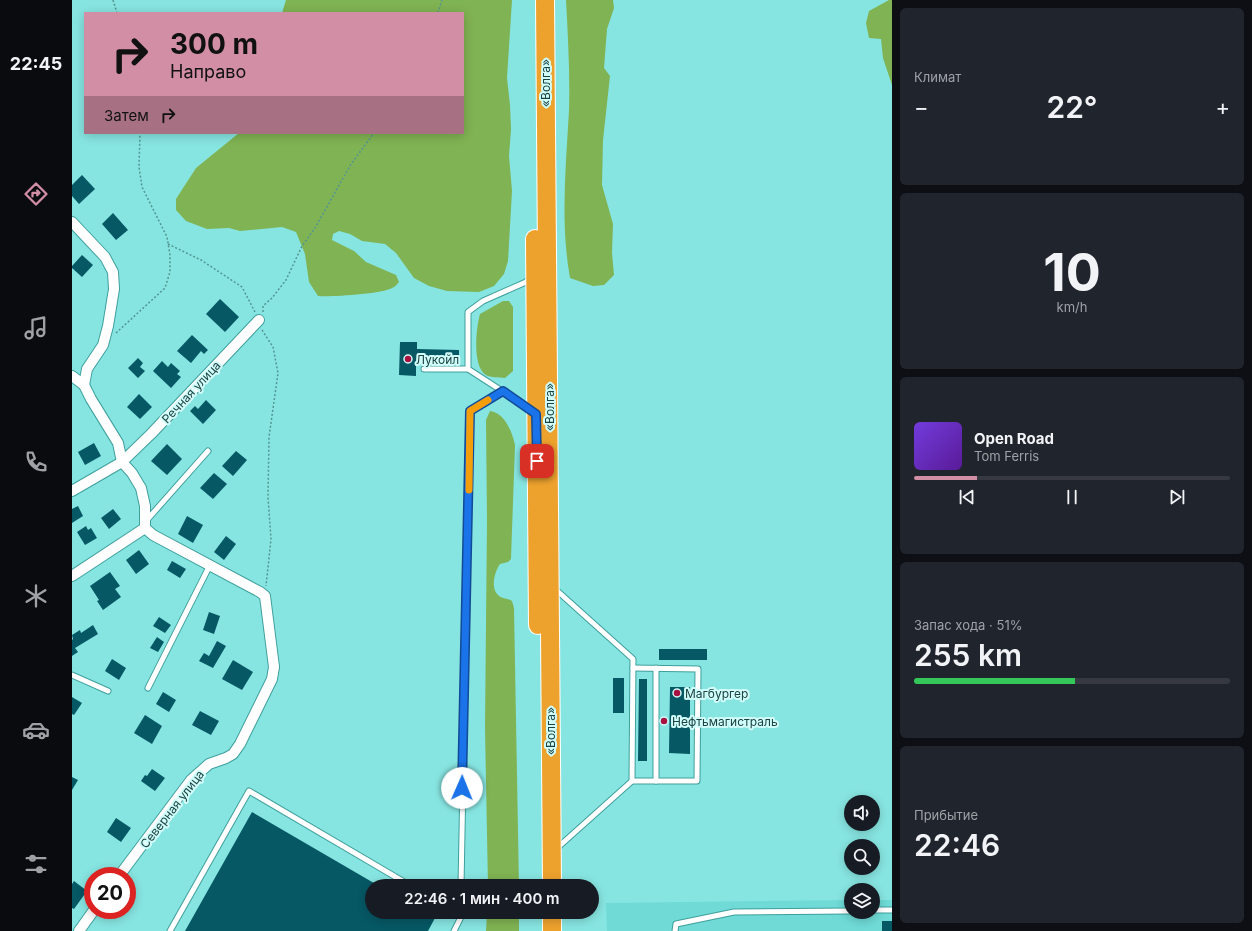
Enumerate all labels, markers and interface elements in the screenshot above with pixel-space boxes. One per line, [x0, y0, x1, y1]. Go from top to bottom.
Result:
text: 300 m [170, 27, 258, 61]
icon: right [104, 28, 156, 80]
text: 22:45 [10, 53, 62, 74]
street label: «Волга» [538, 59, 553, 107]
text: Направо [170, 61, 246, 82]
text: Климат [914, 69, 961, 85]
text: 22° [1046, 89, 1098, 125]
text: − [914, 94, 929, 120]
text: + [1215, 94, 1230, 120]
icon: right [157, 104, 179, 126]
text: Затем [104, 106, 149, 125]
icon: directions [22, 180, 50, 208]
text: 10 [1043, 241, 1101, 304]
text: km/h [1057, 299, 1087, 315]
icon: music [22, 314, 50, 342]
place label: Лукойл [416, 352, 459, 367]
marker: Лукойл [403, 354, 413, 364]
street label: Речная улица [158, 358, 224, 426]
street label: «Волга» [542, 383, 557, 431]
text: Open Road [974, 429, 1054, 448]
pin [520, 444, 554, 478]
icon: phone [22, 448, 50, 476]
text: Tom Ferris [974, 448, 1039, 464]
icon: arrive [526, 450, 548, 472]
icon: previous [956, 486, 978, 508]
icon: pause [1061, 486, 1083, 508]
icon: next [1166, 486, 1188, 508]
icon: climate [22, 582, 50, 610]
text: Запас хода · 51% [914, 617, 1022, 633]
text: 255 km [914, 637, 1022, 673]
place label: Магбургер [685, 686, 748, 701]
marker: Магбургер [672, 688, 682, 698]
street label: «Волга» [543, 707, 558, 755]
place label: Нефтьмагистраль [672, 714, 778, 729]
icon: car [22, 716, 50, 744]
marker: Нефтьмагистраль [659, 716, 669, 726]
street label: Северная улица [137, 767, 207, 851]
position arrow [441, 767, 483, 809]
map controls [844, 795, 880, 919]
button: sound [844, 795, 880, 831]
text: Прибытие [914, 807, 978, 823]
text: 22:46 [914, 827, 1000, 863]
button: search [844, 839, 880, 875]
icon: filters [22, 850, 50, 878]
speed limit sign: 20 [84, 867, 136, 919]
button: layers [844, 883, 880, 919]
text: 22:46 · 1 мин · 400 m [404, 889, 560, 908]

